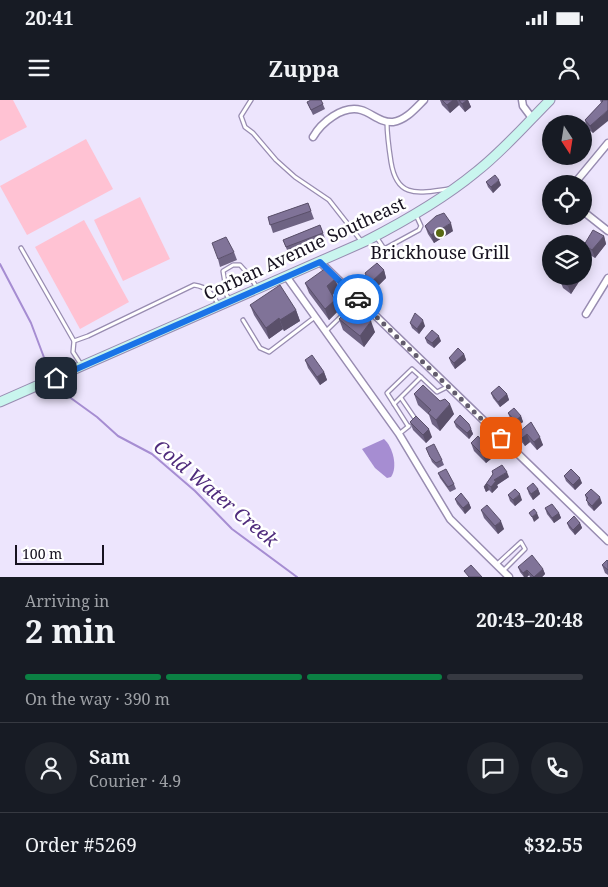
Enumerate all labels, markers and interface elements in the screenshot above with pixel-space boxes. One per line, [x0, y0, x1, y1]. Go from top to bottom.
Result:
text: 20:41 [25, 5, 74, 31]
text: Zuppa [269, 53, 339, 83]
icon: menu [25, 54, 53, 82]
icon: person [555, 54, 583, 82]
north arrow [542, 115, 592, 165]
map controls [542, 115, 592, 285]
button: locate [542, 175, 592, 225]
street label: Corban Avenue Southeast [199, 191, 409, 305]
marker: Brickhouse Grill [434, 227, 446, 239]
button: layers [542, 235, 592, 285]
place label: Brickhouse Grill [370, 240, 510, 264]
courier [333, 274, 383, 324]
icon: car [344, 285, 372, 313]
pin [35, 357, 77, 399]
icon: home [42, 364, 70, 392]
pin [480, 417, 522, 459]
icon: bag [487, 424, 515, 452]
water label: Cold Water Creek [148, 433, 284, 553]
scale bar [15, 542, 104, 565]
text: 100 m [22, 544, 62, 563]
text: Arriving in [25, 590, 109, 612]
text: 20:43–20:48 [476, 607, 583, 633]
text: 2 min [25, 609, 116, 652]
text: On the way · 390 m [25, 688, 170, 710]
button: person [25, 742, 77, 794]
button: chat [467, 742, 519, 794]
button: phone [531, 742, 583, 794]
text: Sam [89, 744, 130, 770]
text: Courier · 4.9 [89, 770, 181, 792]
text: Order #5269 [25, 832, 137, 858]
text: $32.55 [524, 832, 583, 858]

